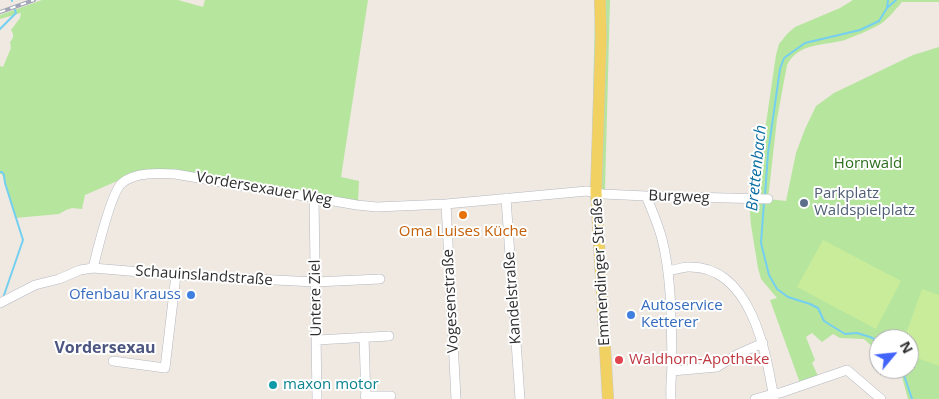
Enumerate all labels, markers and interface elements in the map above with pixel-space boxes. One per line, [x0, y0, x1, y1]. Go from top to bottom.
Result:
water label: Brettenbach [743, 124, 771, 212]
park label: Hornwald [834, 155, 902, 173]
street label: Vordersexauer Weg [195, 168, 333, 210]
place label: Parkplatz Waldspielplatz [814, 185, 915, 220]
street label: Burgweg [648, 187, 710, 207]
street label: Emmendinger Straße [588, 197, 614, 347]
marker: Parkplatz Waldspielplatz [798, 197, 810, 209]
marker: Oma Luises Küche [457, 209, 469, 221]
place label: Oma Luises Küche [399, 223, 527, 241]
street label: Vogesenstraße [439, 249, 463, 353]
street label: Kandelstraße [501, 251, 525, 345]
street label: Untere Ziel [306, 259, 326, 337]
street label: Schauinslandstraße [135, 262, 273, 290]
place label: Ofenbau Krauss [69, 286, 181, 304]
marker: Ofenbau Krauss [185, 289, 197, 301]
place label: Autoservice Ketterer [641, 297, 723, 332]
marker: Autoservice Ketterer [625, 309, 637, 321]
north arrow [869, 329, 919, 379]
district label: Vordersexau [54, 338, 156, 358]
text: N [896, 338, 918, 357]
place label: Waldhorn-Apotheke [629, 351, 769, 369]
marker: Waldhorn-Apotheke [613, 354, 625, 366]
place label: maxon motor [283, 376, 379, 394]
marker: maxon motor [267, 379, 279, 391]

